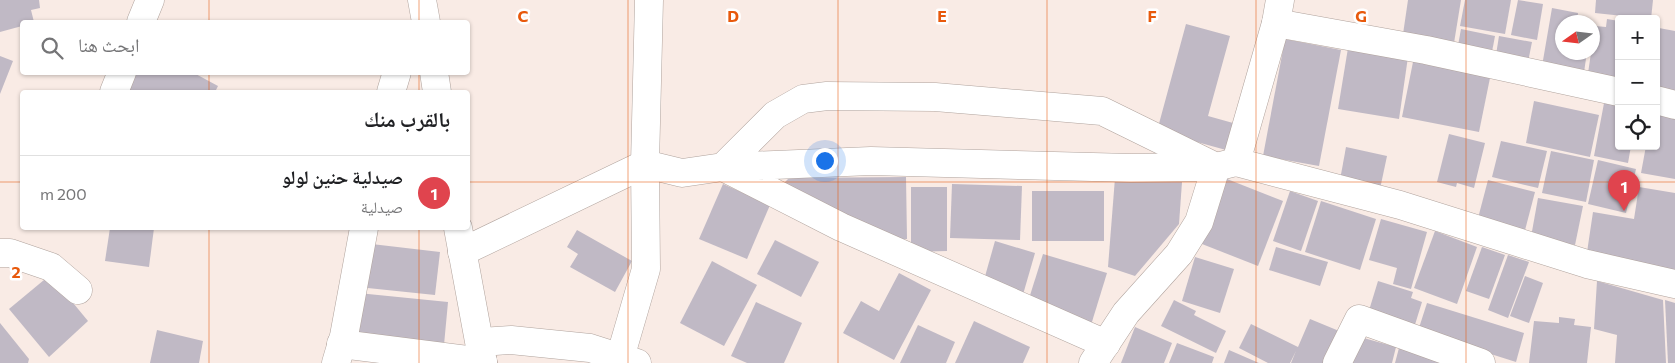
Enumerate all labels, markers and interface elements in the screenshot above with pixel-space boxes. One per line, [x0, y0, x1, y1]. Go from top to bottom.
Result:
text: C [518, 6, 529, 25]
text: D [727, 6, 739, 25]
text: E [937, 6, 947, 25]
text: F [1147, 6, 1157, 25]
text: G [1355, 6, 1367, 25]
north arrow [1555, 15, 1600, 60]
map controls [1615, 15, 1660, 150]
button: + [1615, 15, 1660, 60]
search box [20, 20, 470, 75]
text: ابحث هنا [78, 33, 140, 56]
icon: search [38, 34, 66, 62]
button: − [1615, 60, 1660, 105]
button: locate [1615, 105, 1660, 150]
text: بالقرب منك [364, 106, 450, 131]
your location [812, 148, 838, 174]
text: صيدلية حنين لولو [282, 165, 403, 188]
pin: 1 [1608, 170, 1640, 211]
text: 200 m [40, 184, 87, 203]
text: 1 [430, 184, 438, 203]
text: صيدلية [361, 197, 403, 216]
text: 2 [11, 262, 21, 281]

